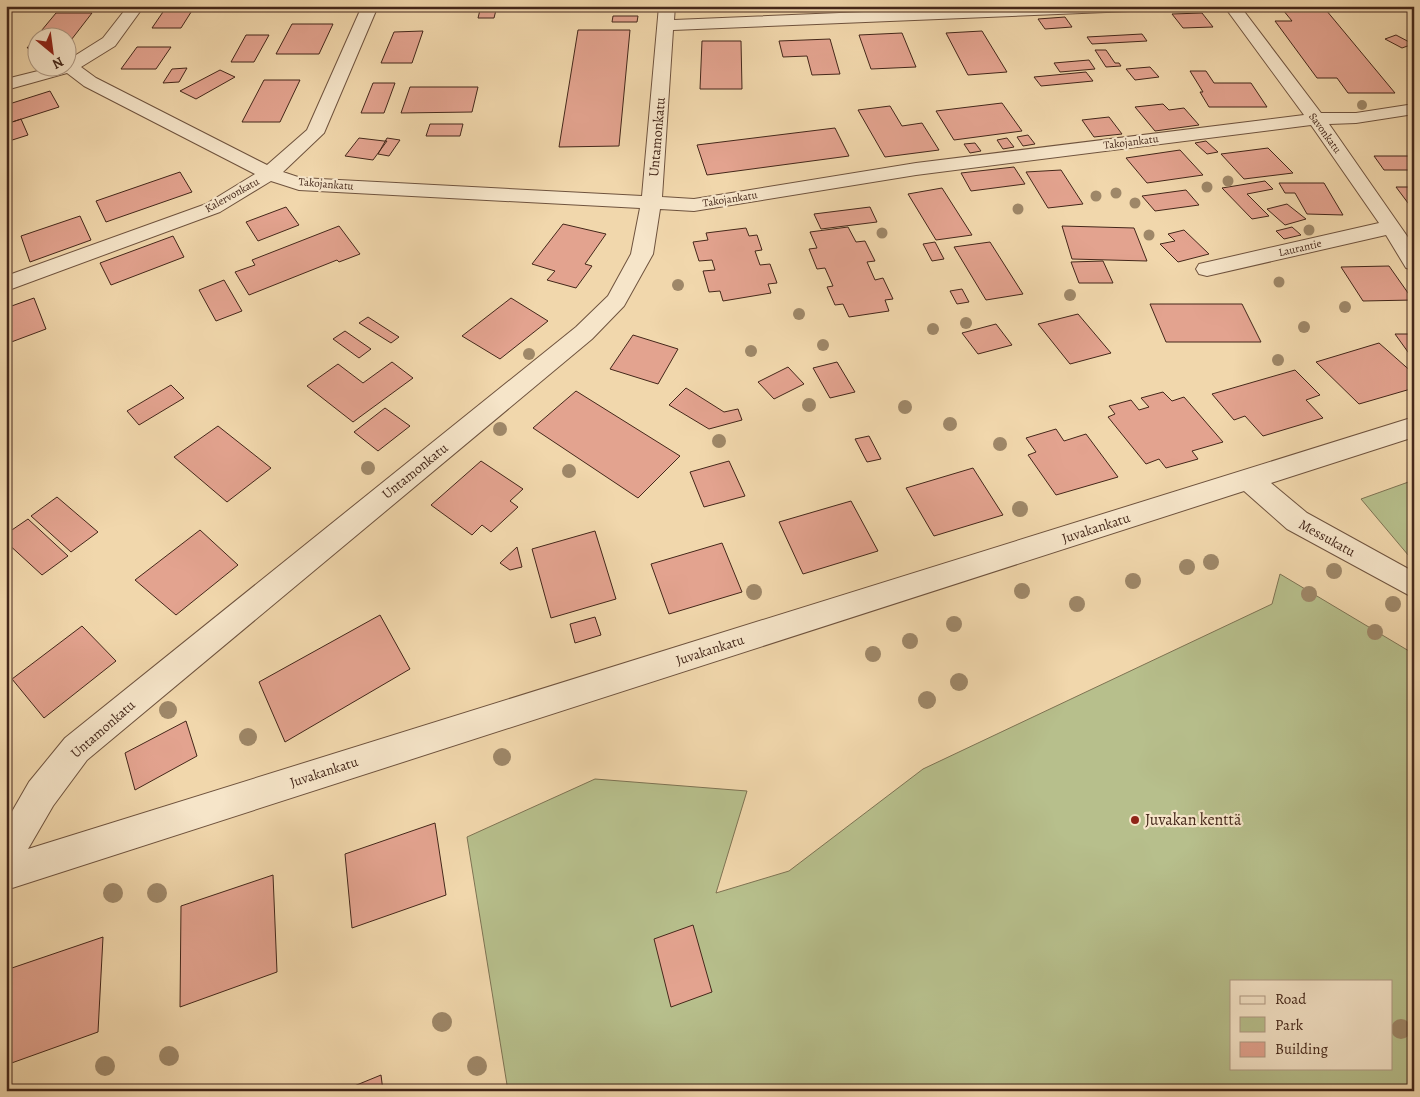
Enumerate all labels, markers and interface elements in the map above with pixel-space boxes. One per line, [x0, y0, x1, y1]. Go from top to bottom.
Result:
north arrow [28, 28, 78, 78]
text: N [49, 52, 67, 74]
street label: Untamonkatu [644, 96, 670, 178]
street label: Savonkatu [1305, 110, 1345, 156]
street label: Takojankatu [1103, 131, 1159, 153]
street label: Kalervonkatu [202, 174, 262, 216]
street label: Takojankatu [298, 174, 354, 194]
street label: Takojankatu [702, 187, 758, 211]
street label: Laurantie [1277, 236, 1323, 260]
street label: Untamonkatu [378, 438, 452, 503]
street label: Juvakankatu [1060, 508, 1133, 548]
street label: Messukatu [1295, 515, 1359, 562]
street label: Juvakankatu [674, 630, 747, 670]
street label: Untamonkatu [67, 695, 140, 762]
street label: Juvakankatu [288, 752, 361, 792]
place label: Juvakan kenttä [1145, 809, 1242, 831]
marker: Juvakan kenttä [1129, 814, 1141, 826]
legend [1230, 980, 1392, 1070]
text: Road [1275, 989, 1307, 1009]
text: Park [1275, 1015, 1304, 1035]
text: Building [1275, 1039, 1328, 1059]

